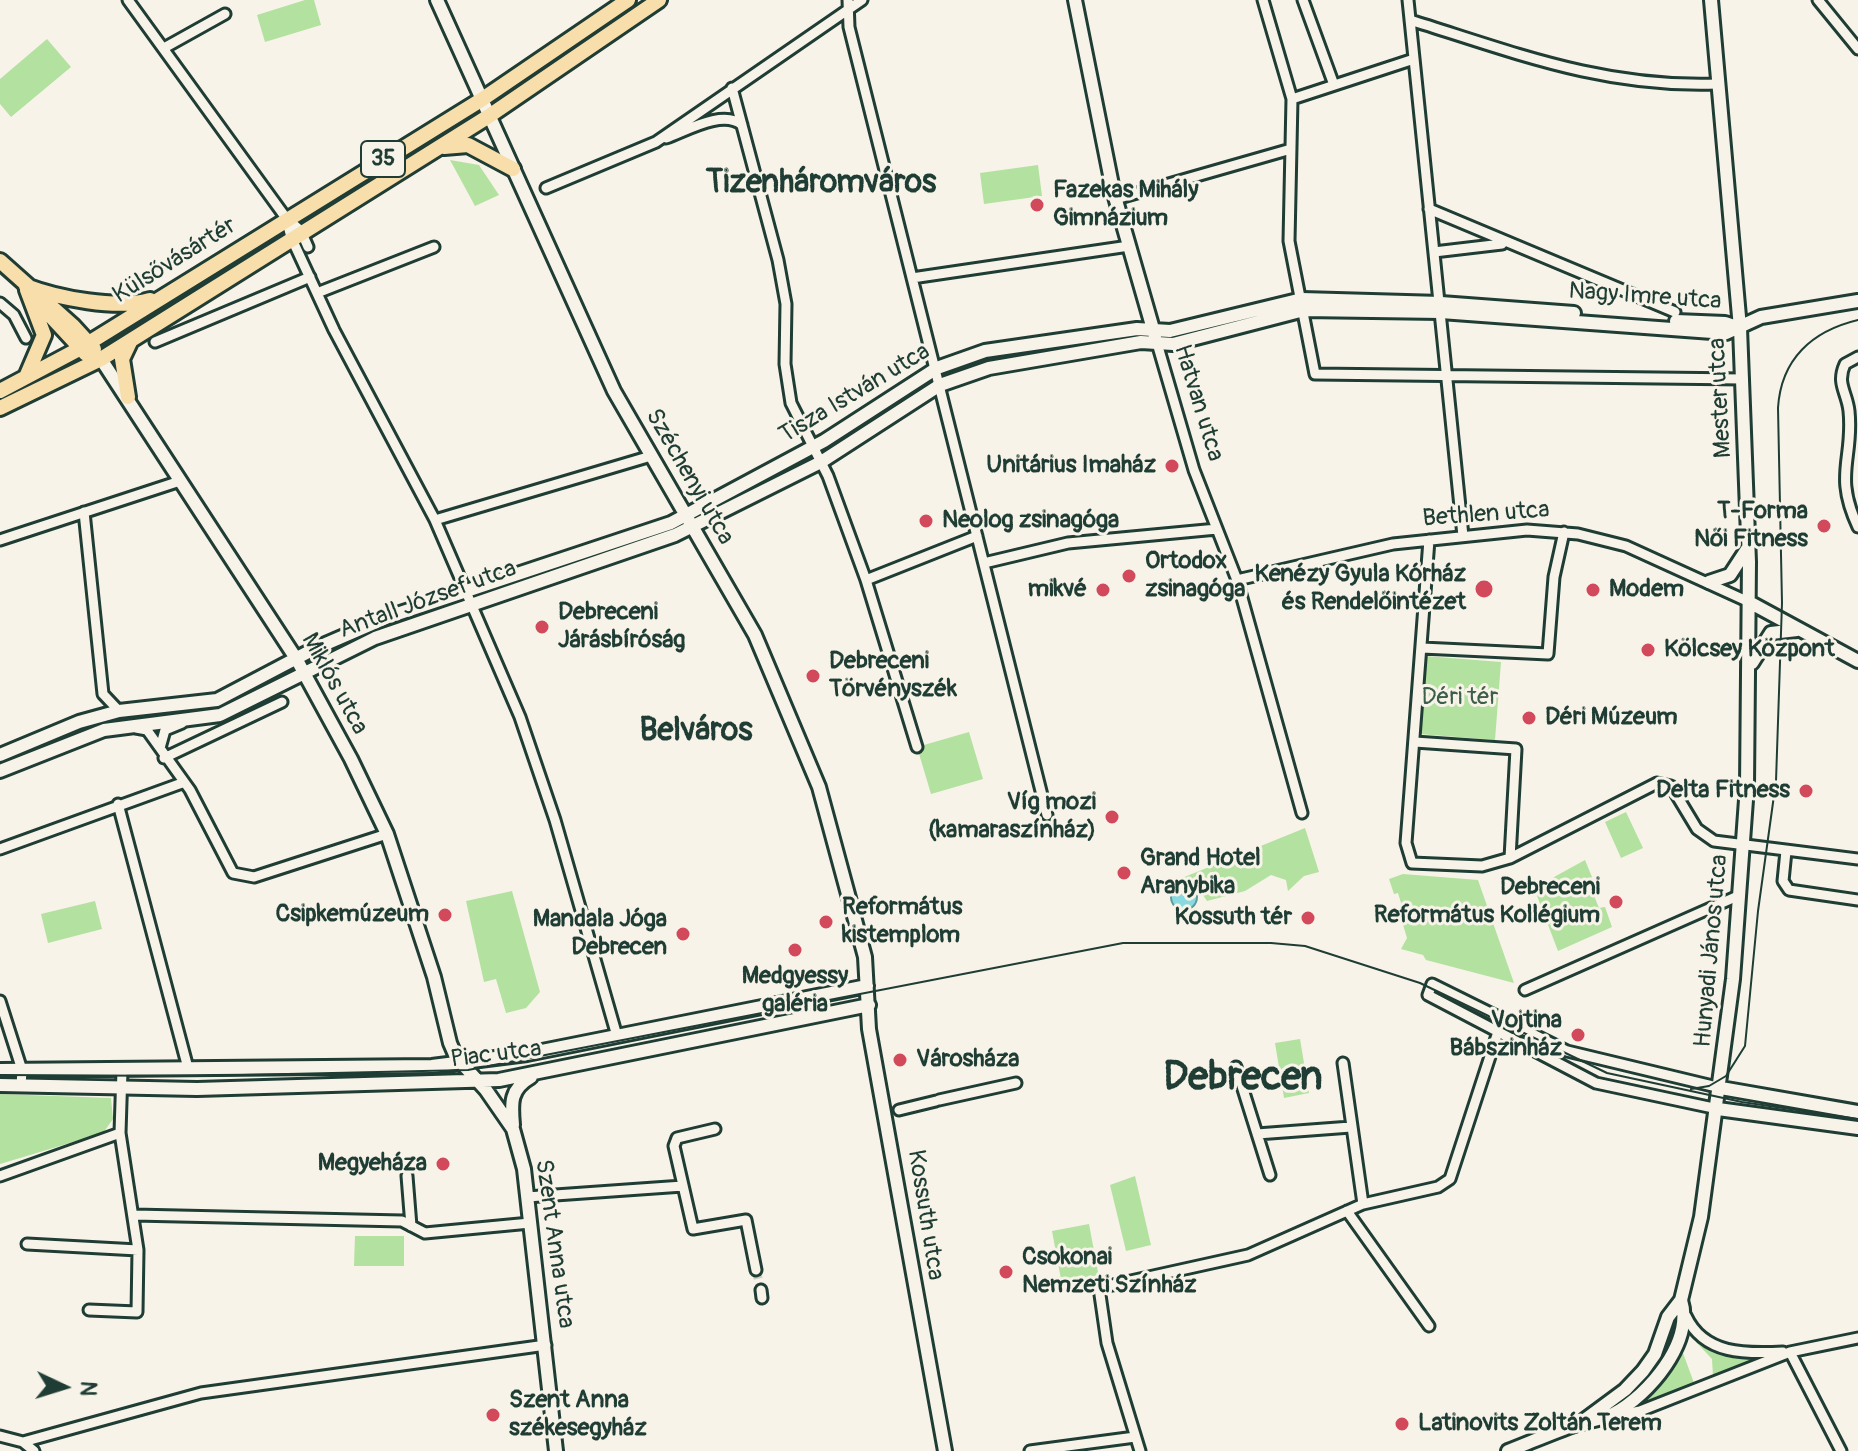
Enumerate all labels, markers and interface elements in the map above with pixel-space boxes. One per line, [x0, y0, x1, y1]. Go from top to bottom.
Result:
road number: 35 [361, 141, 405, 177]
district label: Tizenháromváros [706, 165, 936, 203]
place label: Fazekas Mihály Gimnázium [1053, 177, 1199, 233]
marker: Fazekas Mihály Gimnázium [1028, 196, 1046, 214]
street label: Külsővásártér [108, 212, 242, 310]
street label: Nagy Imre utca [1568, 277, 1722, 317]
street label: Mester utca [1703, 337, 1739, 459]
street label: Tisza István utca [775, 338, 935, 450]
street label: Hatvan utca [1167, 341, 1229, 465]
street label: Széchenyi utca [639, 404, 739, 550]
place label: Unitárius Imaház [986, 452, 1156, 480]
marker: Unitárius Imaház [1163, 457, 1181, 475]
street label: Bethlen utca [1422, 496, 1550, 534]
place label: T-Forma Női Fitness [1694, 498, 1808, 554]
place label: Neolog zsinagóga [942, 507, 1119, 535]
marker: Neolog zsinagóga [917, 512, 935, 530]
marker: T-Forma Női Fitness [1815, 517, 1833, 535]
place label: Ortodox zsinagóga [1145, 548, 1245, 604]
street label: Antall József utca [336, 555, 520, 645]
place label: Kenézy Gyula Kórház és Rendelőintézet [1254, 561, 1466, 617]
marker: Ortodox zsinagóga [1120, 567, 1138, 585]
place label: mikvé [1028, 576, 1087, 604]
place label: Modem [1609, 576, 1684, 604]
marker: Kenézy Gyula Kórház és Rendelőintézet [1473, 578, 1495, 600]
marker: mikvé [1094, 581, 1112, 599]
marker: Modem [1584, 581, 1602, 599]
place label: Debreceni Járásbíróság [558, 599, 685, 655]
marker: Debreceni Járásbíróság [533, 618, 551, 636]
street label: Miklós utca [294, 628, 374, 740]
place label: Kölcsey Központ [1664, 636, 1835, 664]
marker: Kölcsey Központ [1639, 641, 1657, 659]
place label: Debreceni Törvényszék [829, 648, 957, 704]
marker: Debreceni Törvényszék [804, 667, 822, 685]
park label: Déri tér [1422, 684, 1498, 712]
place label: Déri Múzeum [1545, 704, 1678, 732]
marker: Déri Múzeum [1520, 709, 1538, 727]
district label: Belváros [639, 713, 753, 751]
place label: Delta Fitness [1656, 777, 1790, 805]
marker: Delta Fitness [1797, 782, 1815, 800]
place label: Víg mozi (kamaraszínház) [928, 789, 1096, 845]
marker: Víg mozi (kamaraszínház) [1103, 808, 1121, 826]
place label: Grand Hotel Aranybika [1140, 845, 1261, 901]
street label: Hunyadi János utca [1689, 853, 1735, 1049]
marker: Grand Hotel Aranybika [1115, 864, 1133, 882]
place label: Debreceni Református Kollégium [1374, 874, 1600, 930]
marker: Debreceni Református Kollégium [1607, 893, 1625, 911]
place label: Református kistemplom [842, 894, 962, 950]
place label: Csipkemúzeum [276, 901, 429, 929]
place label: Kossuth tér [1174, 904, 1292, 932]
marker: Csipkemúzeum [436, 906, 454, 924]
place label: Mandala Jóga Debrecen [533, 906, 667, 962]
marker: Kossuth tér [1299, 909, 1317, 927]
marker: Református kistemplom [817, 913, 835, 931]
marker: Mandala Jóga Debrecen [674, 925, 692, 943]
marker: Medgyessy galéria [786, 941, 804, 959]
place label: Medgyessy galéria [742, 963, 848, 1019]
place label: Vojtina Bábszinház [1450, 1007, 1562, 1063]
marker: Vojtina Bábszinház [1569, 1026, 1587, 1044]
street label: Piac utca [449, 1035, 543, 1075]
place label: Városháza [916, 1046, 1019, 1074]
marker: Városháza [891, 1051, 909, 1069]
district label: Debrecen [1163, 1055, 1323, 1103]
street label: Kossuth utca [900, 1148, 950, 1282]
place label: Megyeháza [318, 1150, 427, 1178]
marker: Megyeháza [434, 1155, 452, 1173]
street label: Szent Anna utca [528, 1158, 580, 1330]
place label: Csokonai Nemzeti Színház [1022, 1244, 1196, 1300]
marker: Csokonai Nemzeti Színház [997, 1263, 1015, 1281]
north arrow [24, 1347, 104, 1427]
text: N [73, 1380, 102, 1397]
place label: Szent Anna székesegyház [509, 1387, 647, 1443]
marker: Szent Anna székesegyház [484, 1406, 502, 1424]
place label: Latinovits Zoltán Terem [1418, 1410, 1662, 1438]
marker: Latinovits Zoltán Terem [1393, 1415, 1411, 1433]

